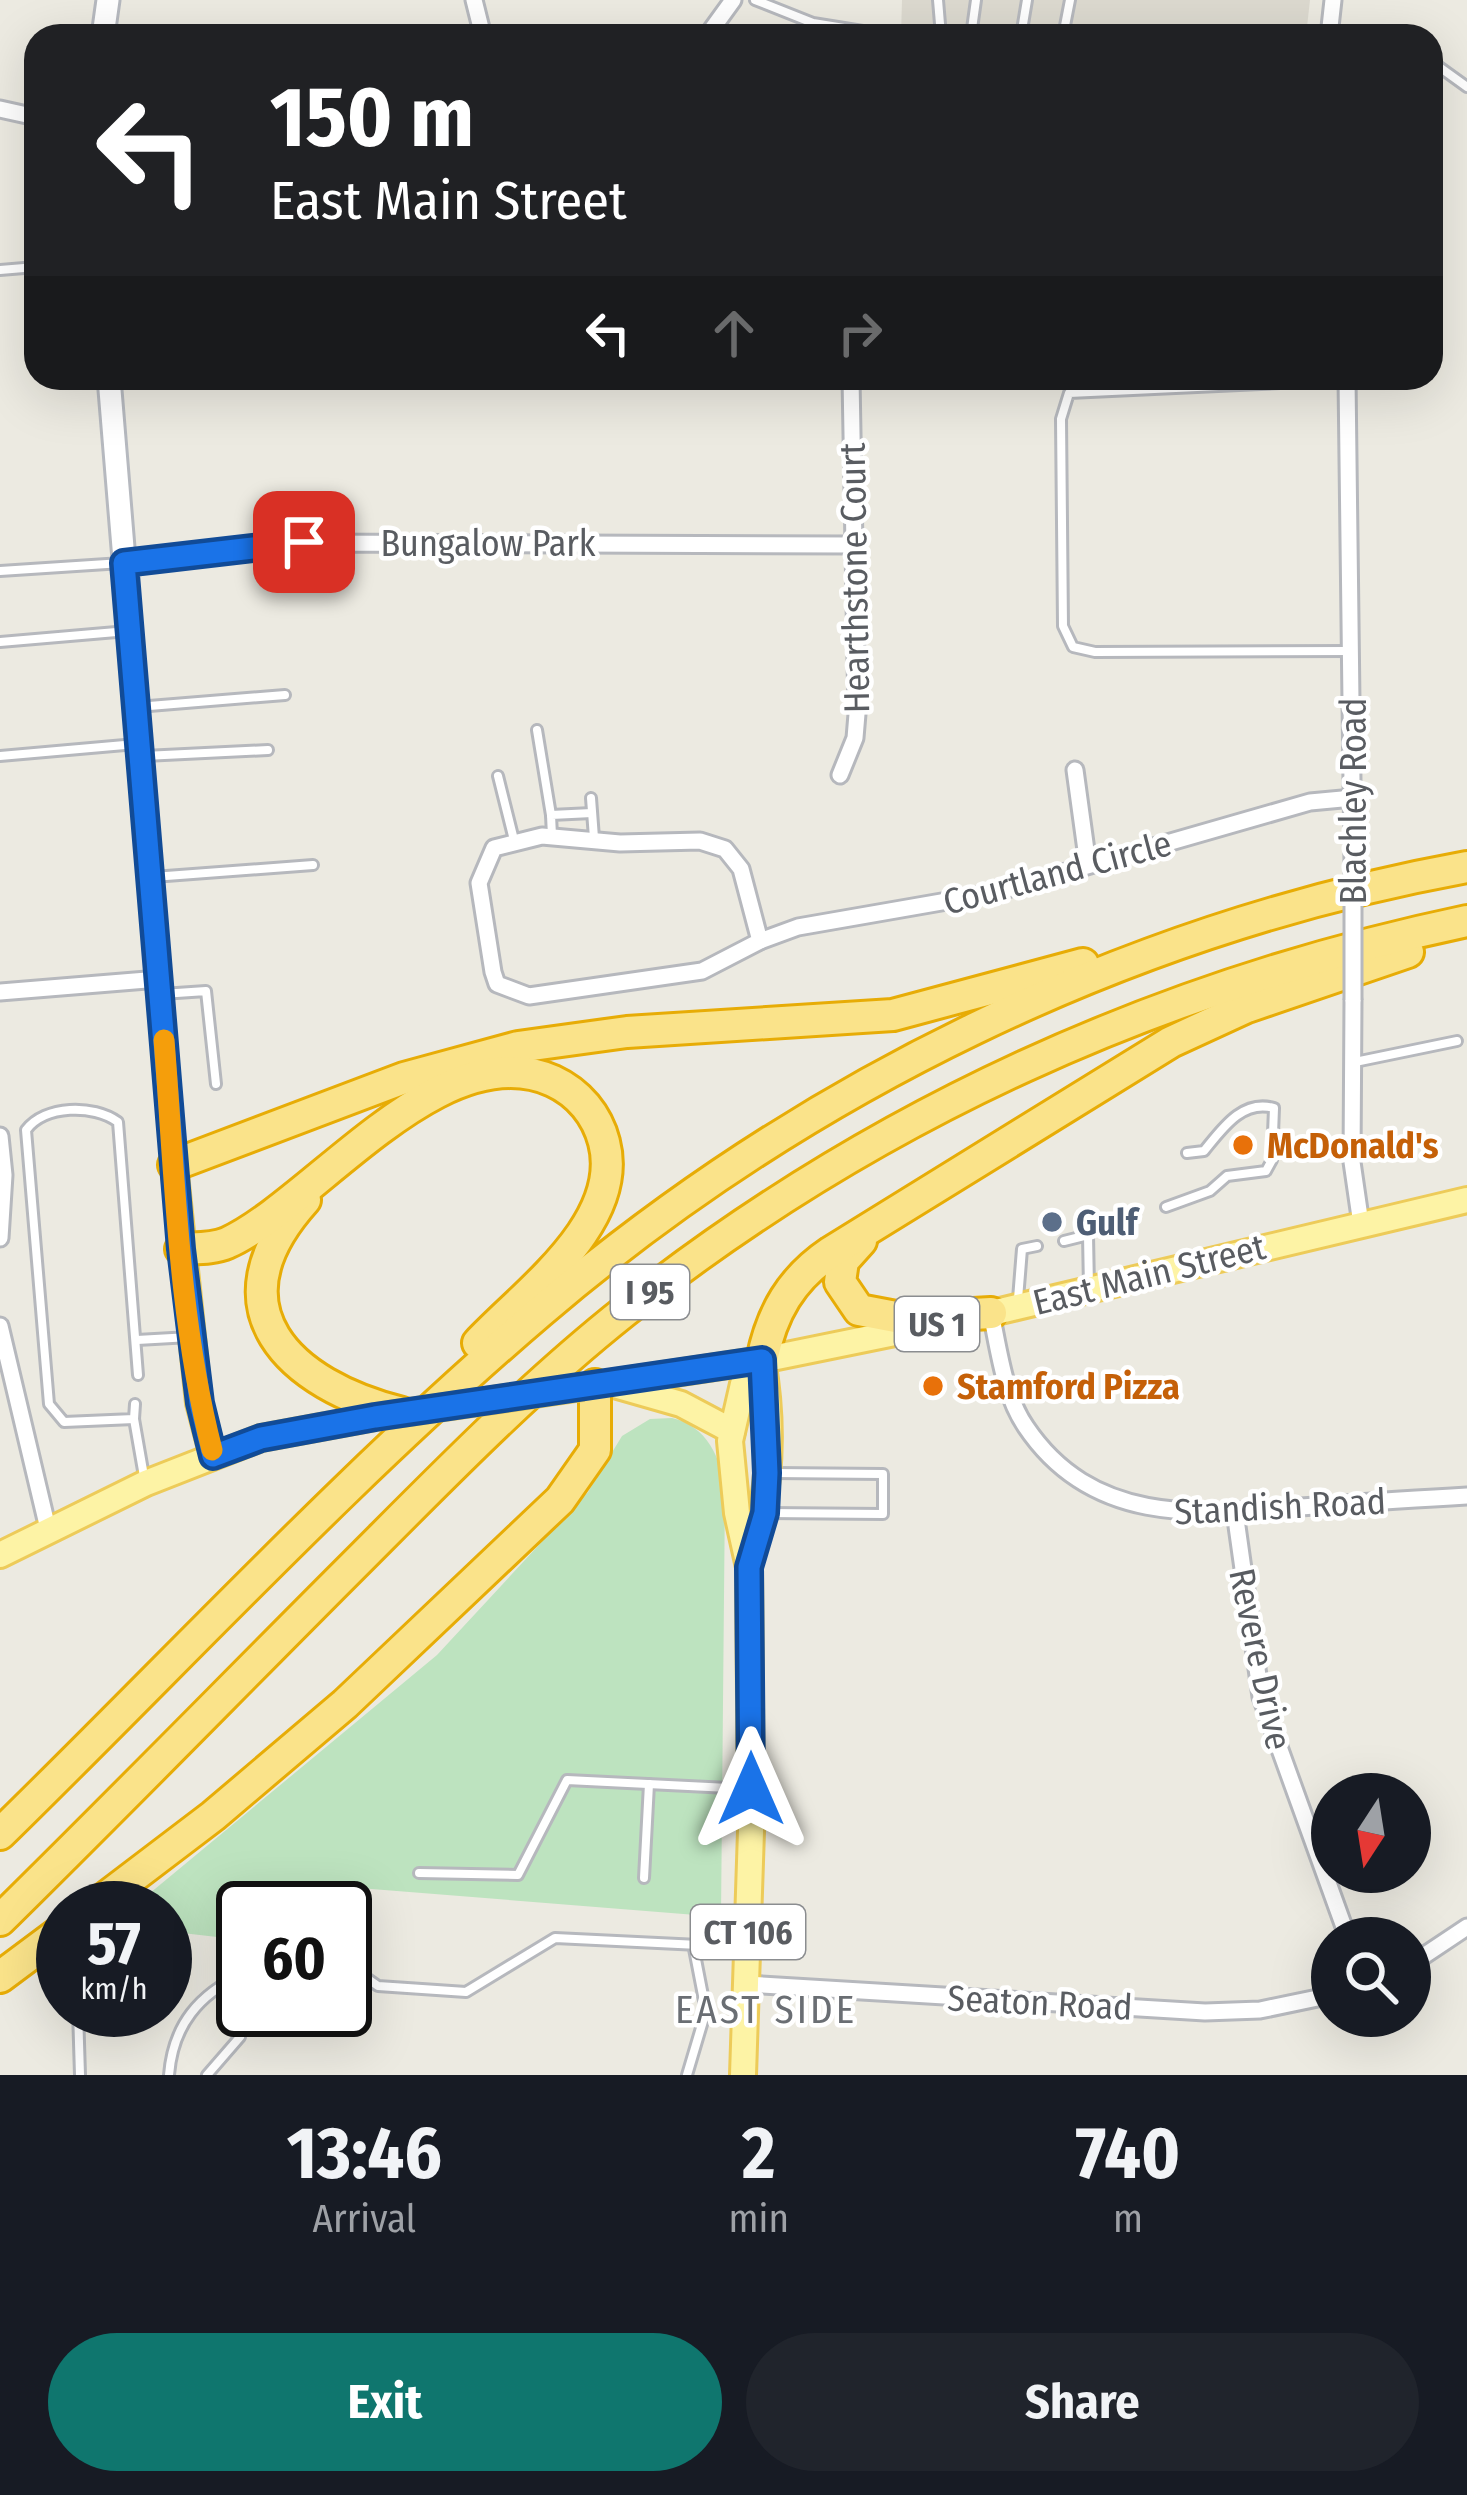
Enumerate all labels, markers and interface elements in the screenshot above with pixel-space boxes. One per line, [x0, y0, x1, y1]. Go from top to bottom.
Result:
text: 150 m [270, 67, 474, 168]
icon: left [72, 72, 228, 228]
text: East Main Street [270, 169, 627, 233]
icon: left [575, 300, 641, 366]
icon: ahead [701, 300, 767, 366]
icon: right [827, 300, 893, 366]
street label: Hearthstone Court [831, 442, 879, 714]
pin [253, 491, 355, 593]
icon: arrive [271, 509, 337, 575]
street label: Bungalow Park [380, 522, 596, 566]
street label: Blachley Road [1332, 697, 1376, 905]
street label: Courtland Circle [938, 821, 1176, 925]
place label: McDonald's [1267, 1124, 1439, 1168]
marker: McDonald's [1230, 1132, 1256, 1158]
place label: Gulf [1076, 1201, 1141, 1245]
marker: Gulf [1039, 1209, 1065, 1235]
street label: East Main Street [1029, 1225, 1270, 1325]
road number: I 95 [611, 1265, 689, 1319]
road number: US 1 [895, 1297, 979, 1351]
place label: Stamford Pizza [957, 1365, 1180, 1409]
marker: Stamford Pizza [920, 1373, 946, 1399]
street label: Standish Road [1173, 1479, 1387, 1535]
street label: Revere Drive [1219, 1564, 1301, 1754]
position arrow [688, 1726, 814, 1852]
north arrow [1311, 1773, 1431, 1893]
map controls [1311, 1773, 1431, 2037]
speed limit sign: 60 [216, 1881, 372, 2037]
road number: CT 106 [691, 1905, 805, 1959]
text: 57 [87, 1908, 141, 1980]
button: search [1311, 1917, 1431, 2037]
text: km/h [81, 1971, 147, 2007]
street label: Seaton Road [946, 1976, 1134, 2030]
district label: EAST SIDE [675, 1987, 857, 2033]
text: 13:46 [287, 2111, 442, 2197]
text: 2 [742, 2111, 775, 2197]
text: 740 [1076, 2111, 1180, 2197]
text: Arrival [313, 2196, 416, 2242]
text: min [729, 2196, 789, 2242]
text: m [1113, 2196, 1143, 2242]
button: Exit [48, 2333, 722, 2471]
button: Share [746, 2333, 1419, 2471]

